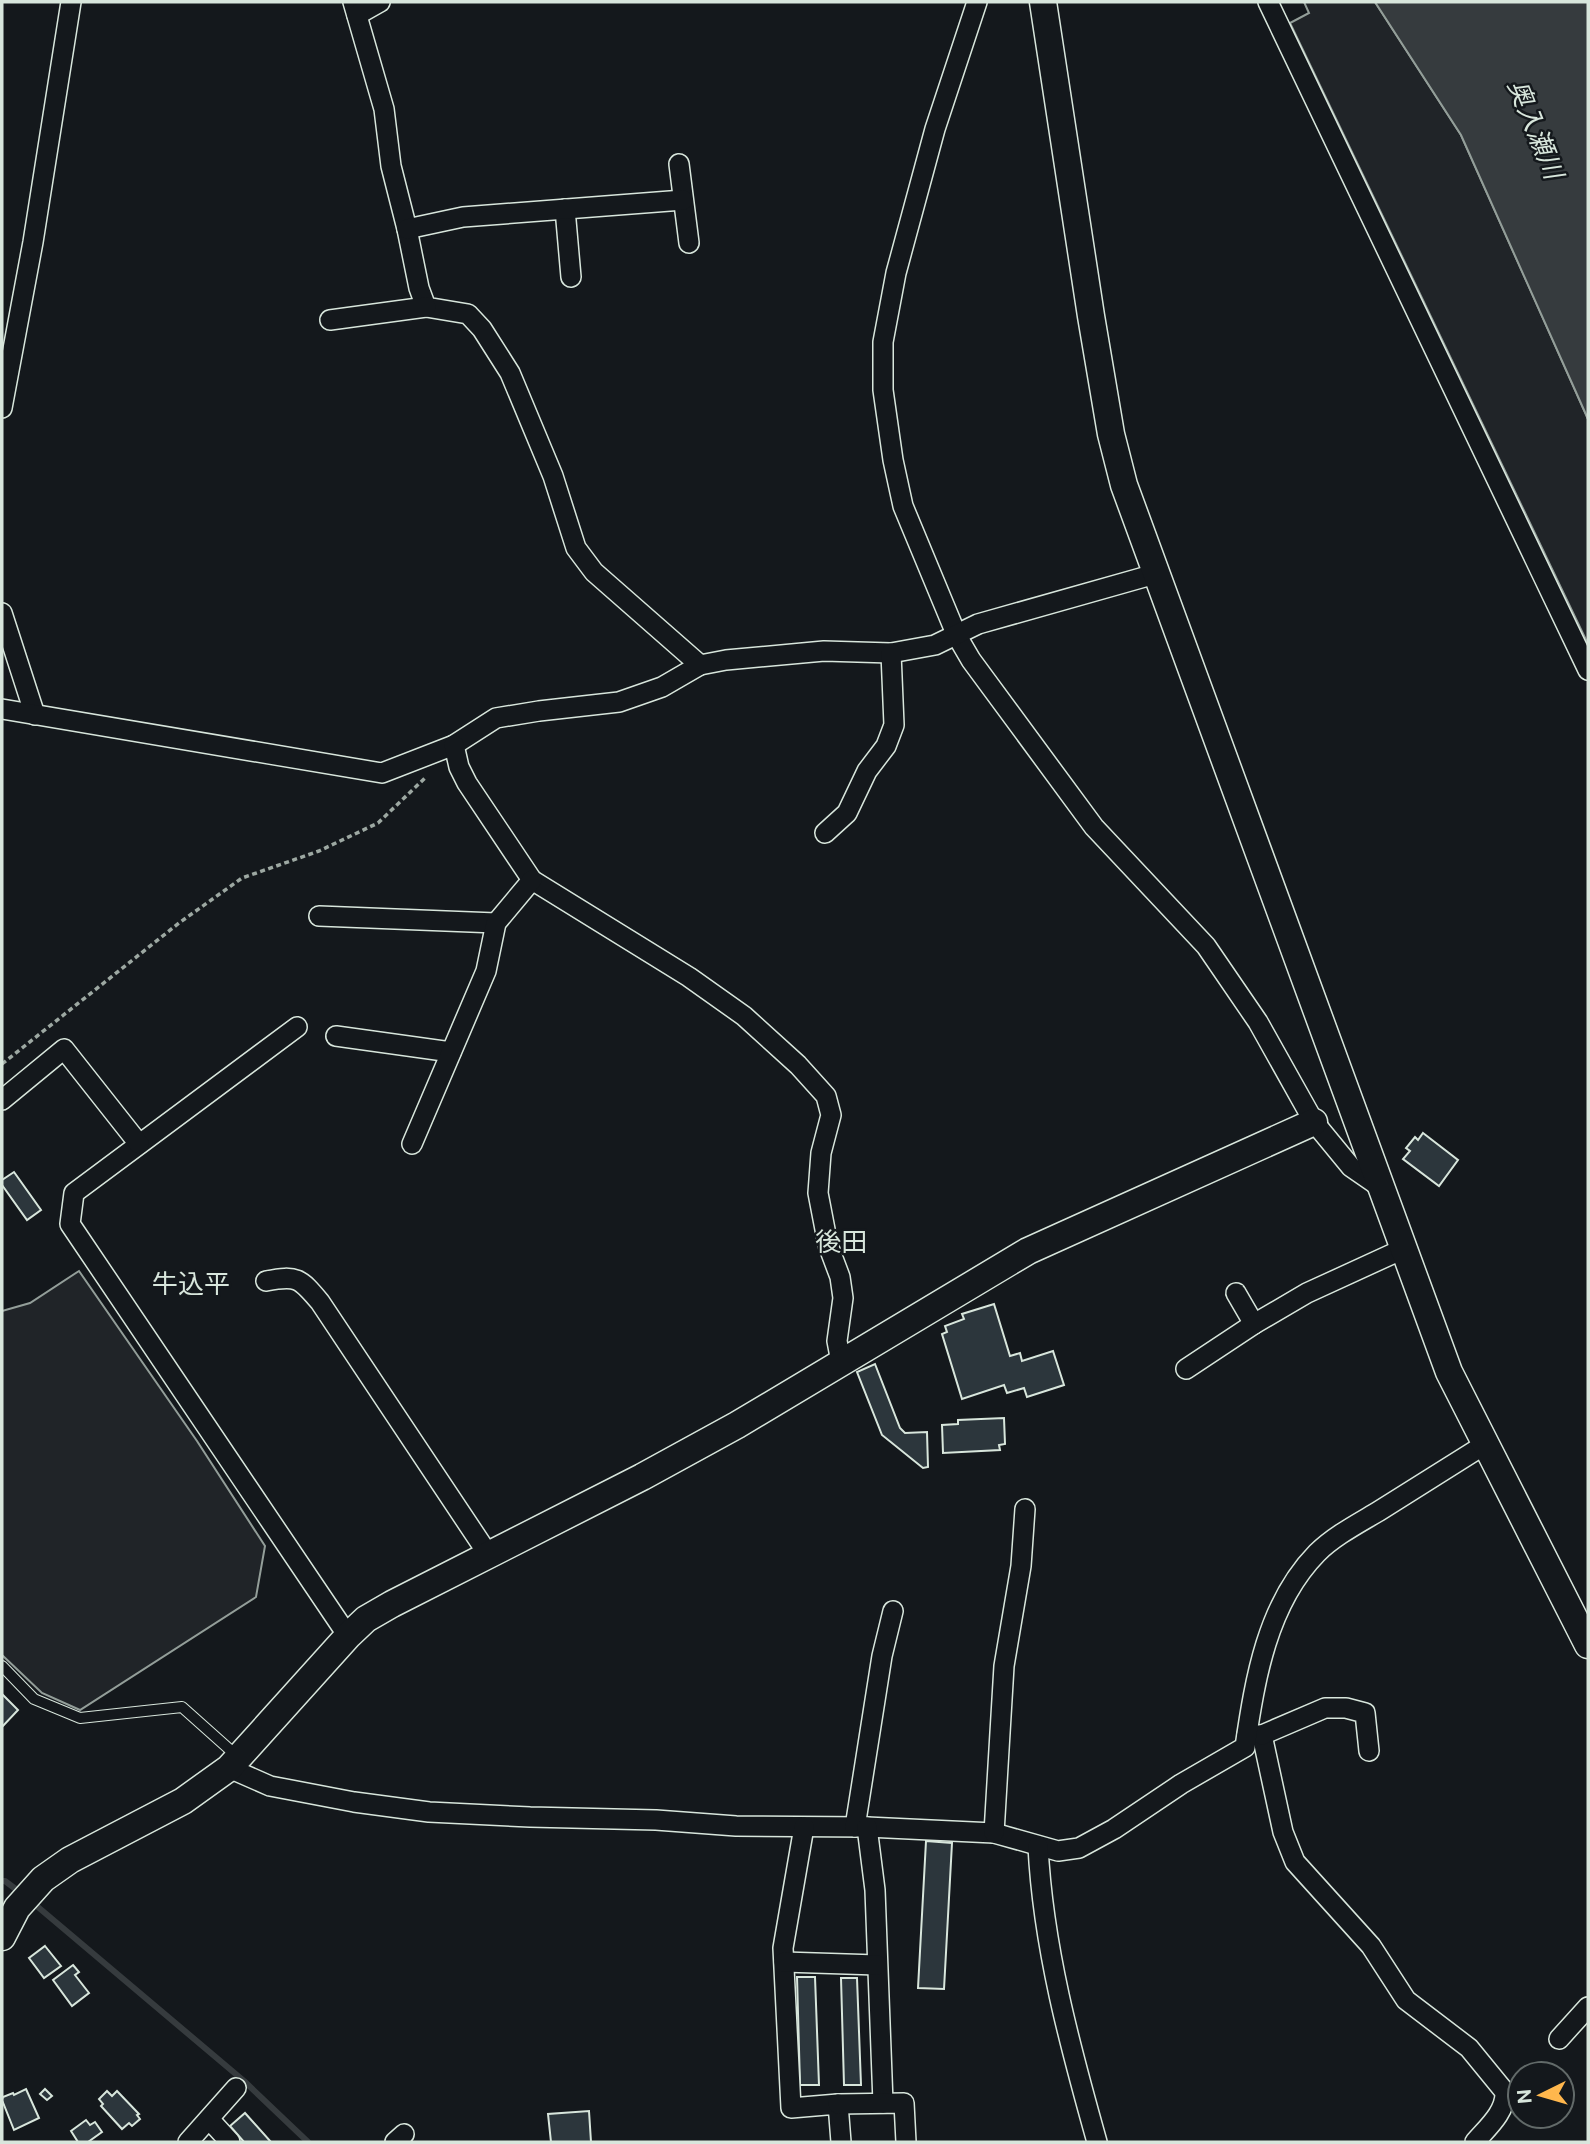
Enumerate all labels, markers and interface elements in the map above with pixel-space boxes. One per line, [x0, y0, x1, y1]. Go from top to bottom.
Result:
water label: 奥入瀬川 [1502, 75, 1571, 186]
district label: 後田 [815, 1226, 867, 1257]
district label: 牛込平 [152, 1268, 230, 1299]
north arrow [1506, 2060, 1576, 2130]
text: N [1512, 2088, 1536, 2105]

